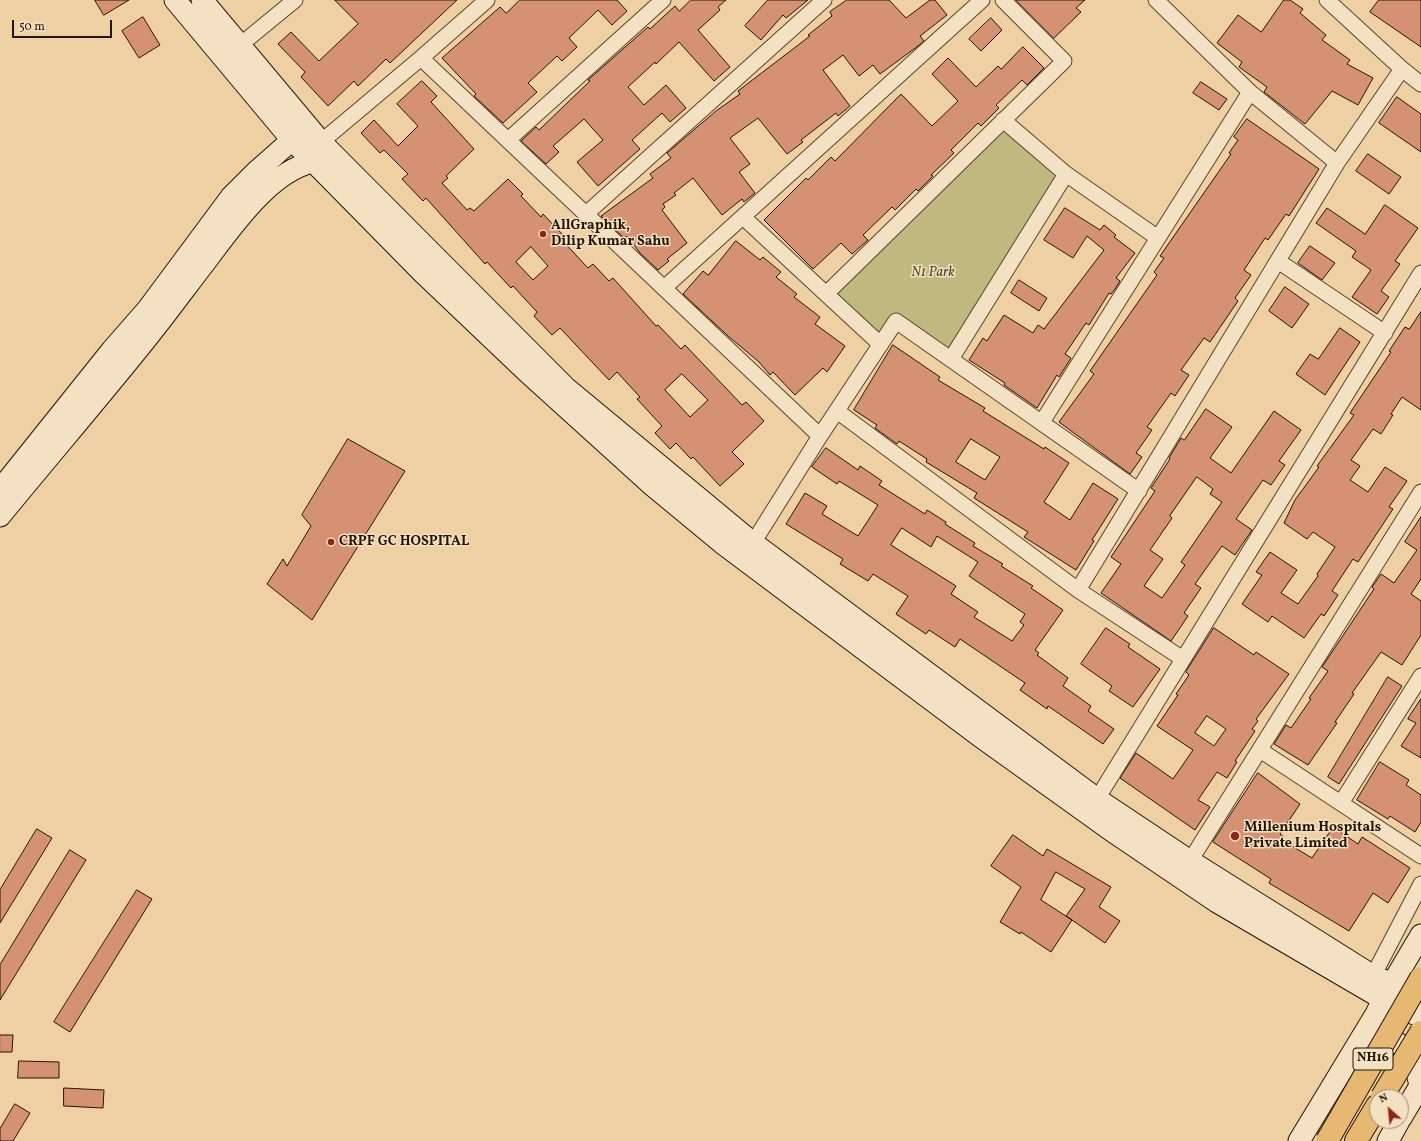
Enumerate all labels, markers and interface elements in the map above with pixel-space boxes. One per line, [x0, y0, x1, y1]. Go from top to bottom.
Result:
scale bar [14, 12, 114, 38]
text: 50 m [19, 19, 45, 35]
place label: AllGraphik, Dilip Kumar Sahu [551, 218, 670, 250]
marker: AllGraphik, Dilip Kumar Sahu [538, 229, 548, 239]
park label: N1 Park [911, 265, 955, 281]
place label: CRPF GC HOSPITAL [339, 534, 469, 550]
marker: CRPF GC HOSPITAL [326, 537, 336, 547]
place label: Millenium Hospitals Private Limited [1244, 820, 1381, 852]
marker: Millenium Hospitals Private Limited [1229, 830, 1241, 842]
road number: NH16 [1353, 1048, 1393, 1070]
north arrow [1369, 1089, 1409, 1129]
text: N [1377, 1090, 1391, 1107]

